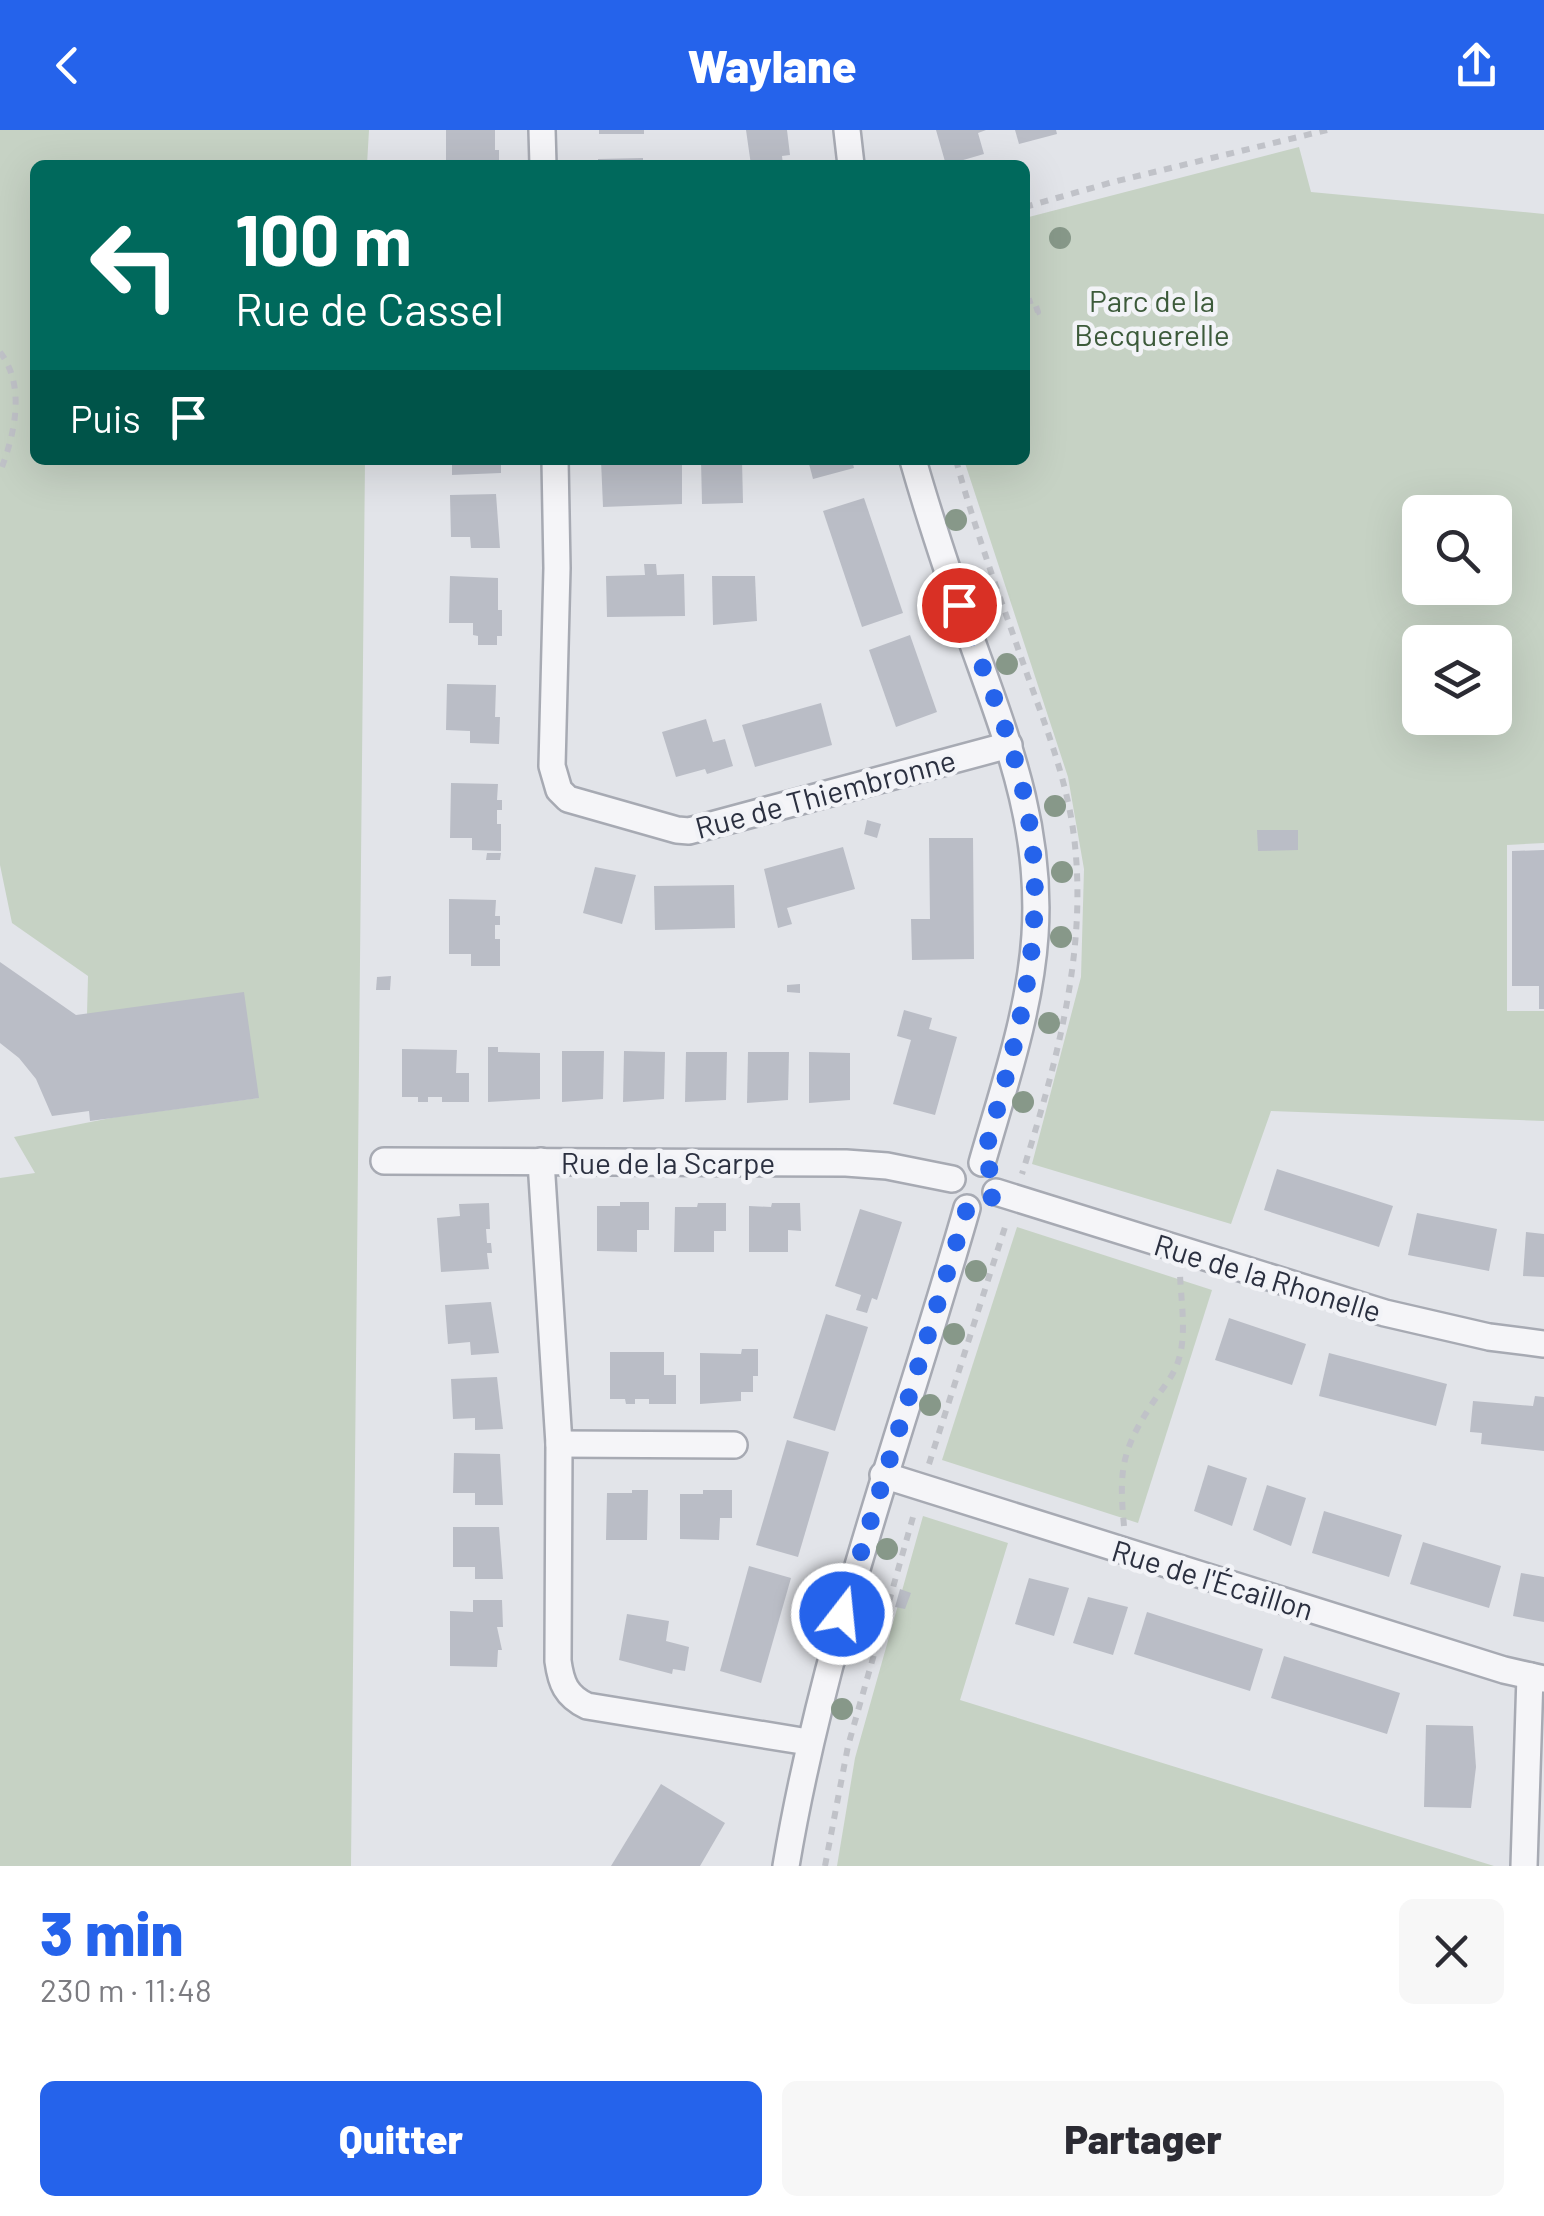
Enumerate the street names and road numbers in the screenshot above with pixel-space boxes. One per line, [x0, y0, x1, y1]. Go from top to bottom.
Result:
street label: Rue de Thiembronne [691, 741, 959, 845]
street label: Rue de la Scarpe [561, 1144, 775, 1180]
street label: Rue de la Rhonelle [1150, 1225, 1386, 1329]
street label: Rue de l'Écaillon [1108, 1531, 1318, 1627]

